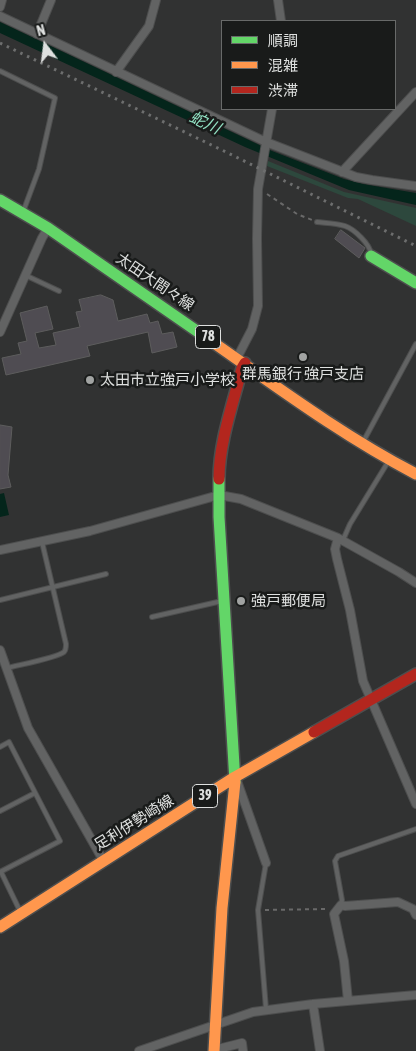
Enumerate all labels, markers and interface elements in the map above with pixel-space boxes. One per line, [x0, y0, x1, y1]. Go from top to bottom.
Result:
north arrow [20, 20, 70, 70]
legend [221, 20, 396, 110]
text: N [35, 22, 47, 39]
text: 順調 [268, 32, 298, 49]
text: 混雑 [268, 57, 298, 74]
text: 渋滞 [268, 82, 298, 99]
water label: 蛇川 [186, 108, 224, 138]
street label: 太田大間々線 [113, 249, 197, 315]
road number: 78 [196, 326, 220, 348]
marker: 群馬銀行 強戸支店 [297, 351, 309, 363]
place label: 群馬銀行 強戸支店 [242, 365, 364, 383]
place label: 太田市立強戸小学校 [100, 371, 235, 389]
marker: 太田市立強戸小学校 [84, 374, 96, 386]
place label: 強戸郵便局 [251, 592, 326, 610]
marker: 強戸郵便局 [235, 595, 247, 607]
road number: 39 [192, 784, 218, 808]
street label: 足利伊勢崎線 [91, 792, 177, 854]

